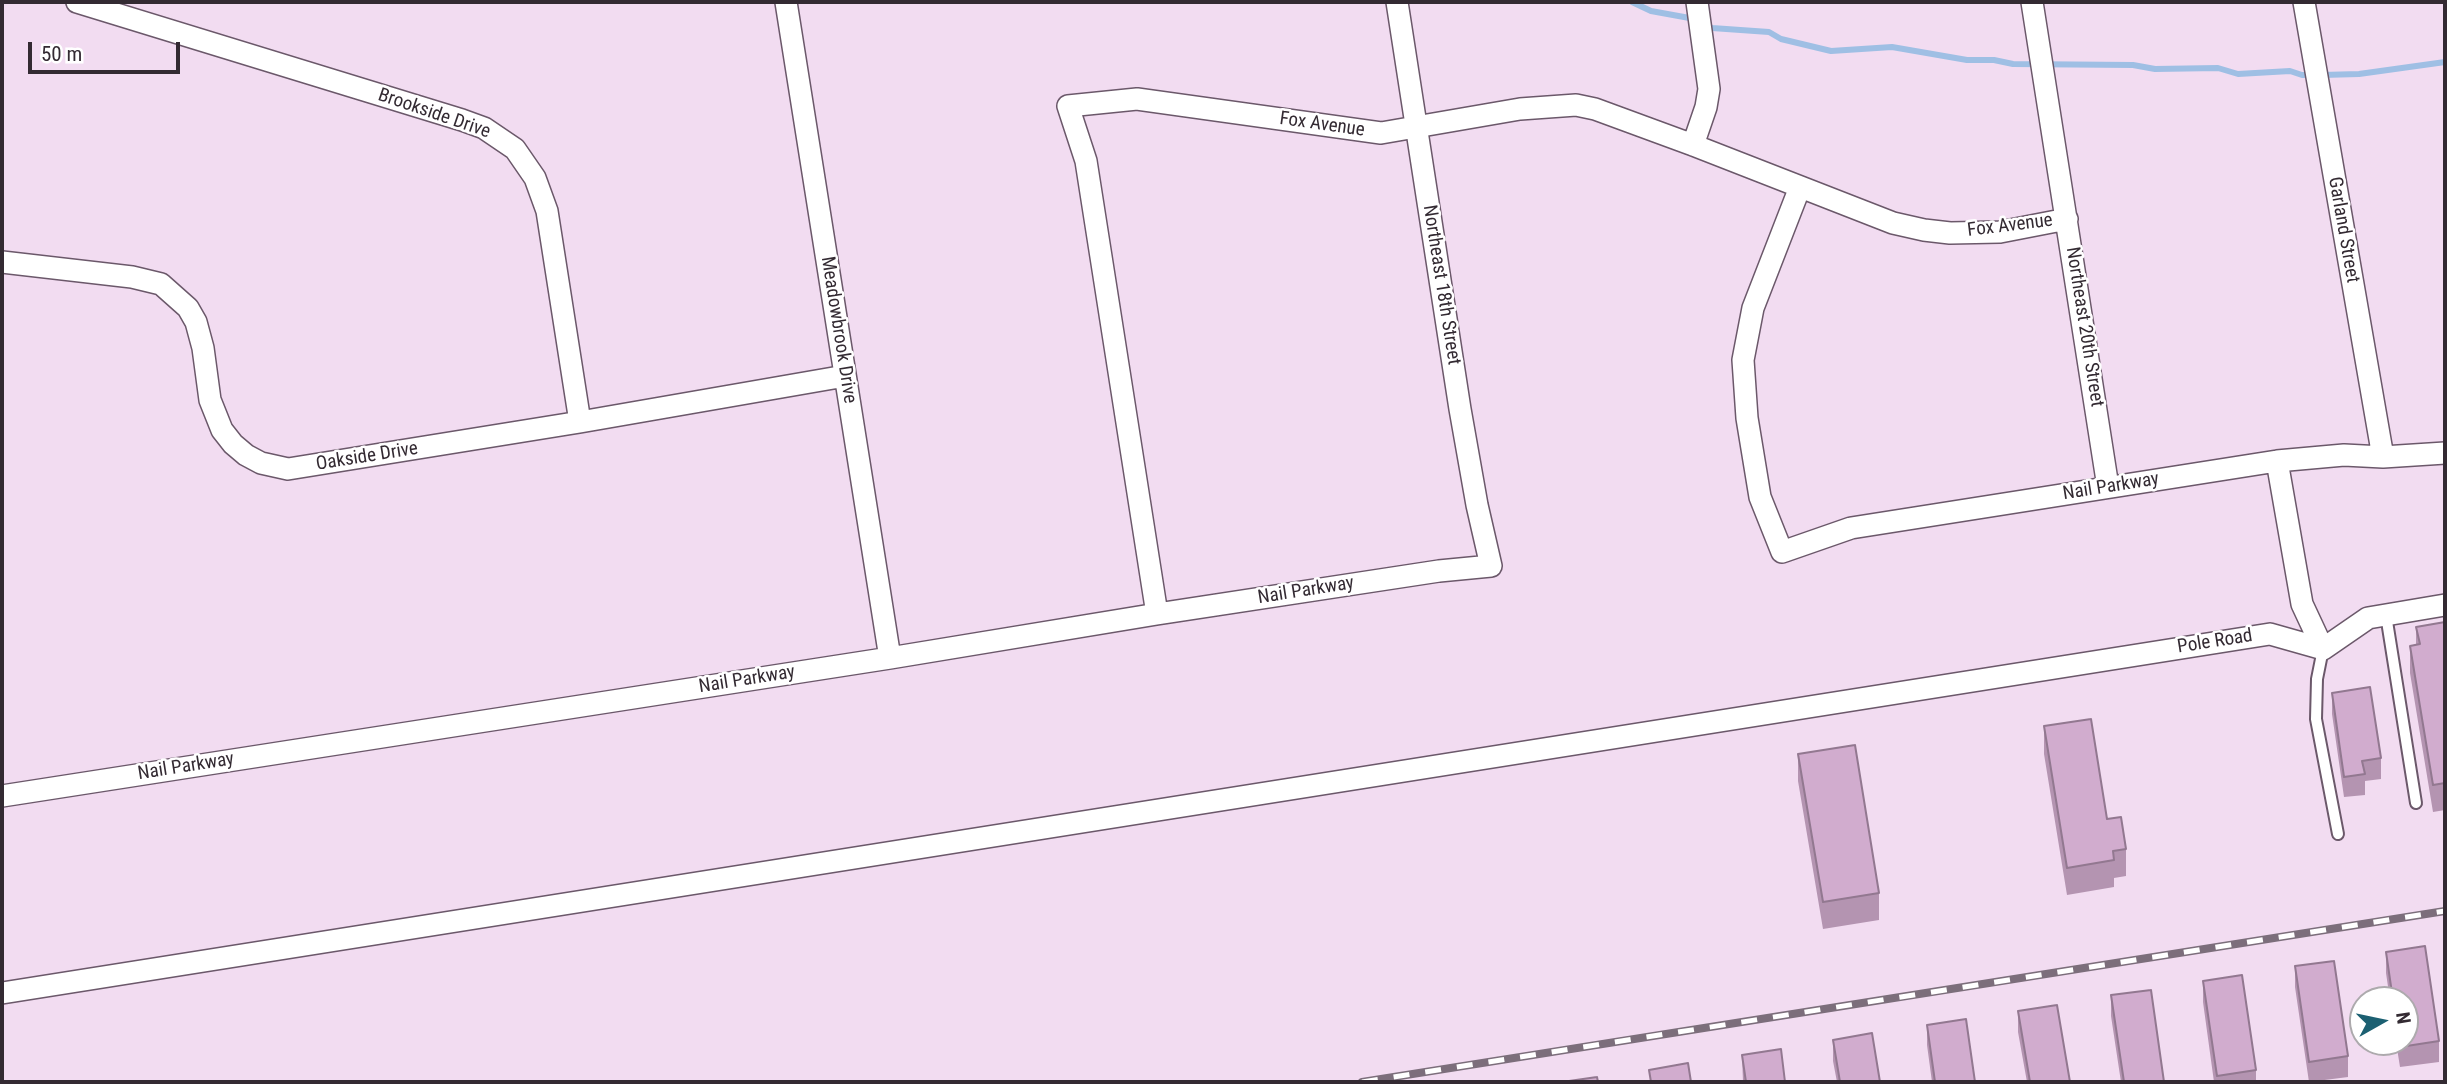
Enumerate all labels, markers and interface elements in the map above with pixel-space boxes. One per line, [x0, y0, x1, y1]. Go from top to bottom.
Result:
scale bar [32, 28, 184, 72]
text: 50 m [41, 42, 82, 66]
street label: Brookside Drive [375, 84, 493, 144]
street label: Fox Avenue [1278, 108, 1366, 142]
street label: Garland Street [2322, 175, 2364, 285]
street label: Northeast 18th Street [1417, 203, 1465, 367]
street label: Fox Avenue [1966, 209, 2054, 243]
street label: Northeast 20th Street [2060, 245, 2108, 409]
street label: Meadowbrook Drive [815, 255, 861, 405]
street label: Oakside Drive [314, 438, 420, 476]
street label: Nail Parkway [2061, 468, 2161, 506]
street label: Nail Parkway [1256, 572, 1356, 610]
street label: Pole Road [2176, 625, 2254, 659]
street label: Nail Parkway [697, 661, 797, 699]
street label: Nail Parkway [136, 748, 236, 786]
north arrow [2349, 986, 2419, 1056]
text: N [2391, 1010, 2416, 1025]

